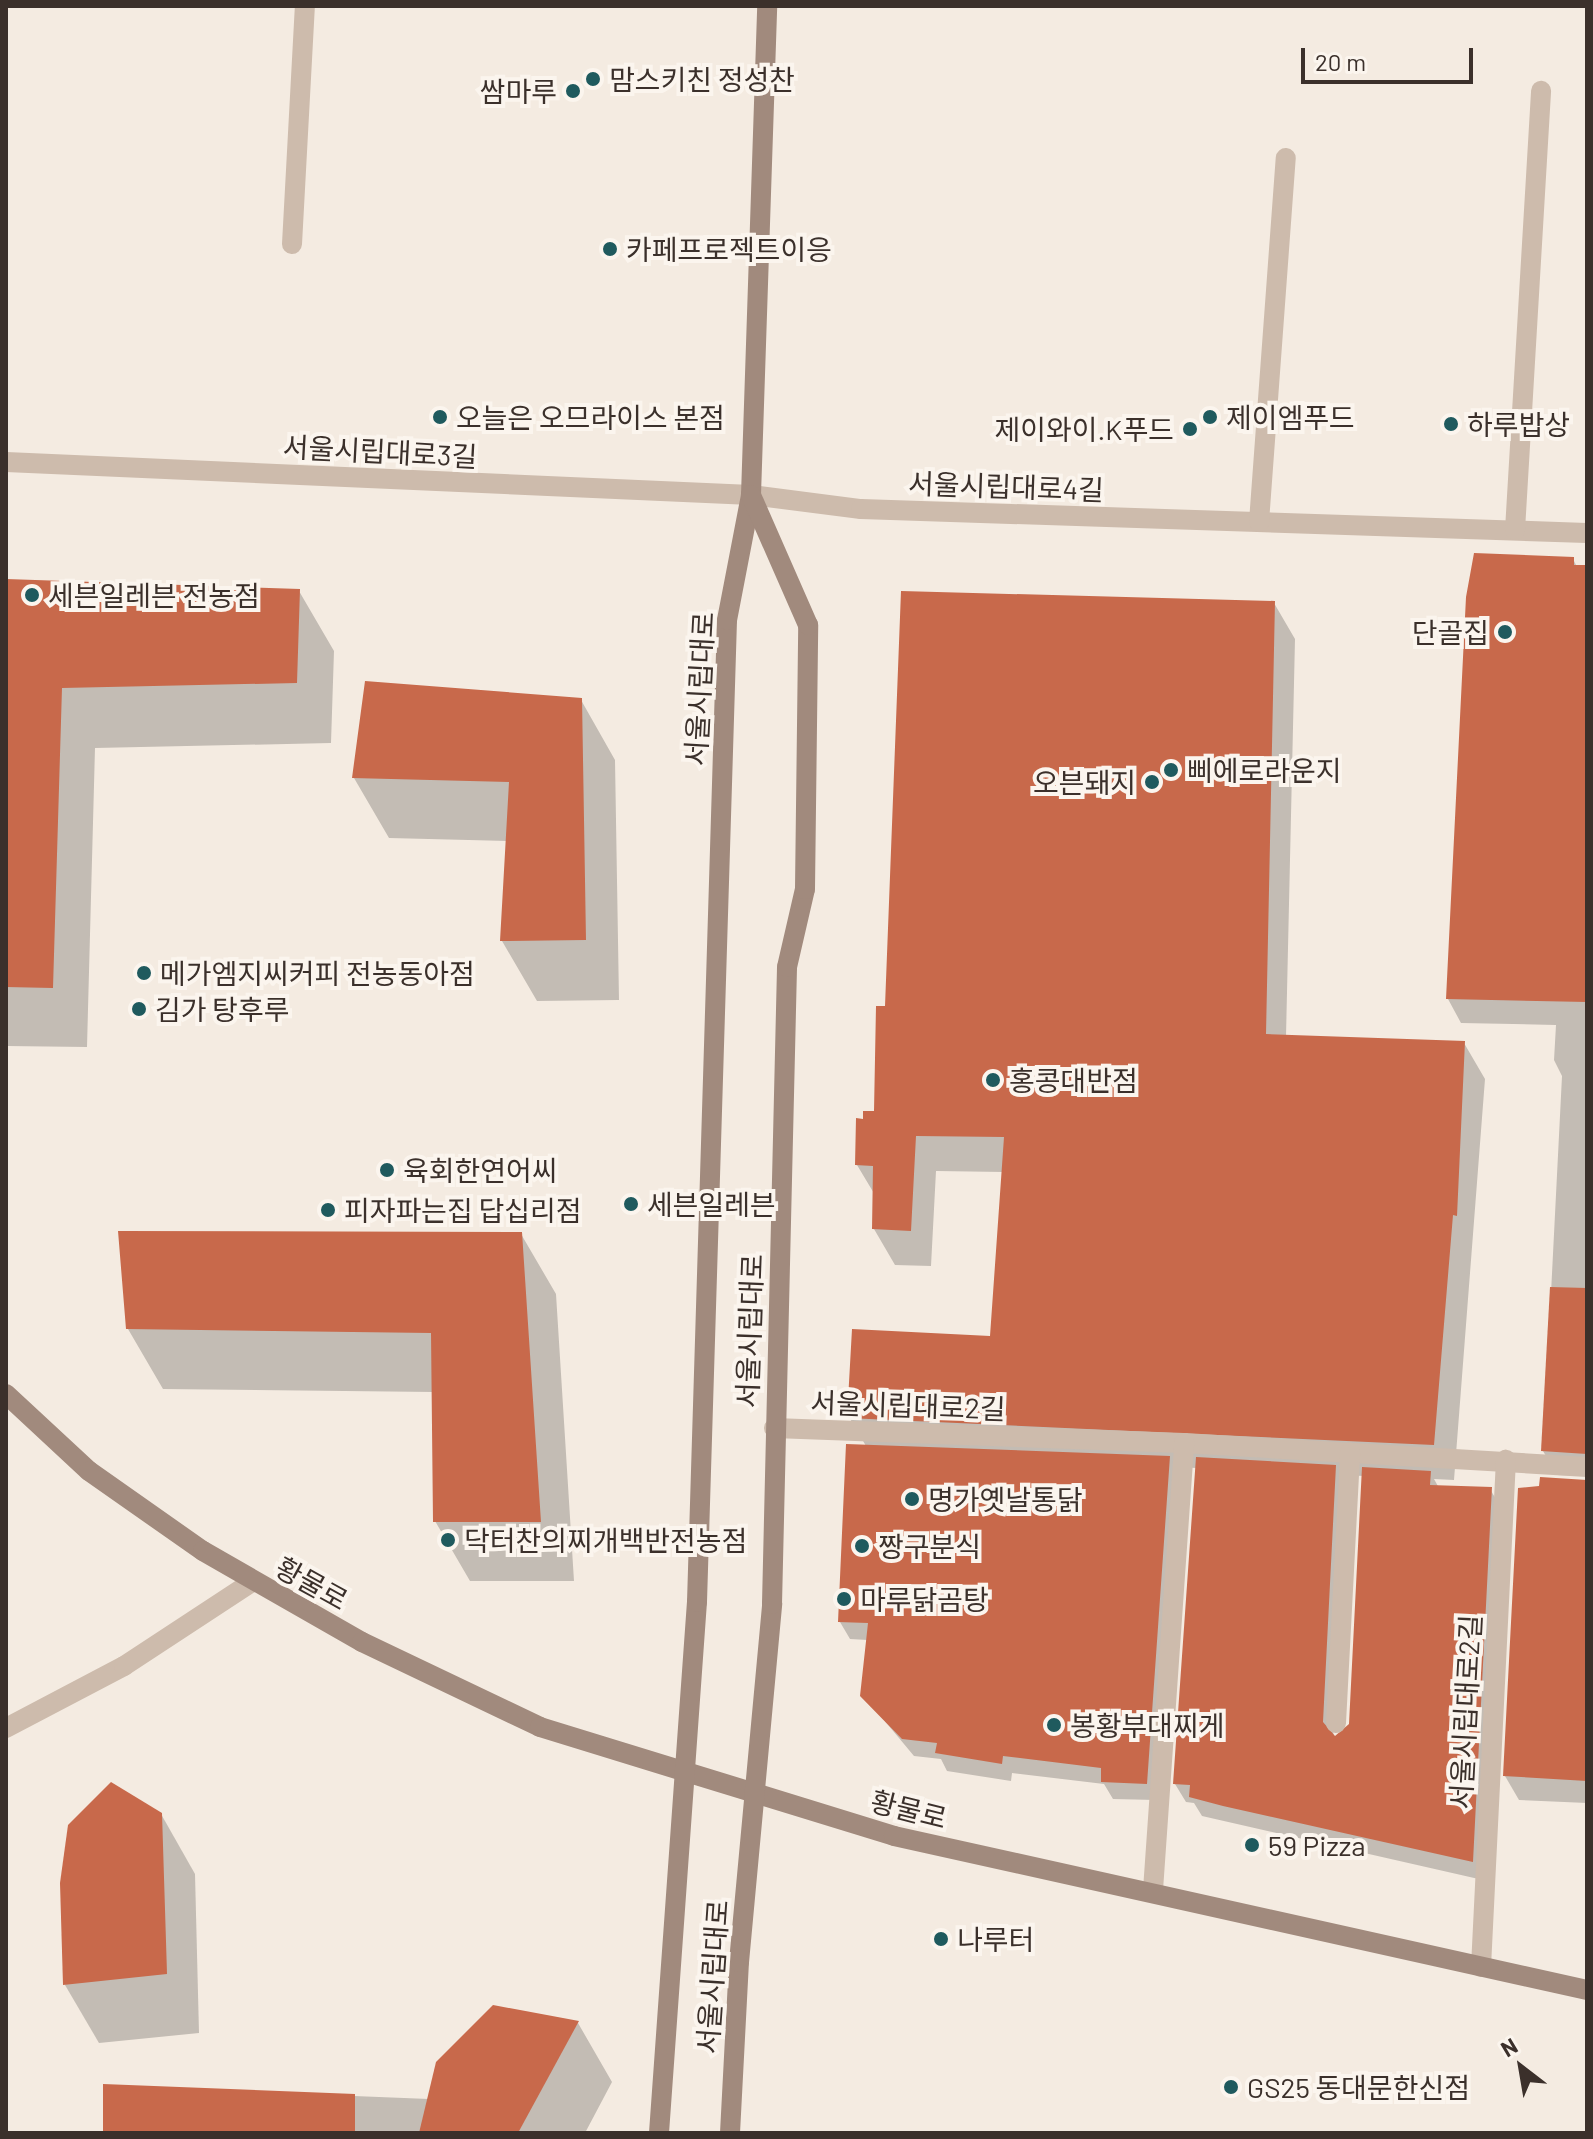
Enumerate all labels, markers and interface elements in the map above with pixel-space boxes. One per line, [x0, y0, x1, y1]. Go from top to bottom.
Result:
scale bar [1305, 32, 1477, 82]
text: 20 m [1315, 47, 1366, 76]
place label: 맘스키친 정성찬 [609, 62, 795, 96]
marker: 맘스키친 정성찬 [584, 70, 602, 88]
place label: 쌈마루 [480, 74, 557, 108]
marker: 쌈마루 [564, 82, 582, 100]
place label: 카페프로젝트이응 [626, 232, 832, 266]
marker: 카페프로젝트이응 [601, 240, 619, 258]
place label: 오늘은 오므라이스 본점 [456, 400, 725, 434]
place label: 제이엠푸드 [1226, 400, 1355, 434]
place label: 하루밥상 [1467, 407, 1570, 441]
marker: 오늘은 오므라이스 본점 [431, 408, 449, 426]
marker: 제이엠푸드 [1201, 408, 1219, 426]
place label: 제이와이.K푸드 [995, 412, 1174, 446]
marker: 하루밥상 [1442, 415, 1460, 433]
marker: 제이와이.K푸드 [1181, 420, 1199, 438]
street label: 서울시립대로3길 [282, 429, 478, 473]
street label: 서울시립대로4길 [908, 466, 1104, 506]
place label: 세븐일레븐 전농점 [48, 578, 260, 612]
marker: 세븐일레븐 전농점 [23, 586, 41, 604]
street label: 서울시립대로 [678, 611, 720, 767]
place label: 단골집 [1412, 615, 1489, 649]
marker: 단골집 [1496, 623, 1514, 641]
place label: 삐에로라운지 [1187, 753, 1342, 787]
marker: 삐에로라운지 [1162, 761, 1180, 779]
place label: 오븐돼지 [1033, 765, 1136, 799]
marker: 오븐돼지 [1143, 773, 1161, 791]
place label: 메가엠지씨커피 전농동아점 [160, 956, 475, 990]
marker: 메가엠지씨커피 전농동아점 [135, 964, 153, 982]
place label: 김가 탕후루 [155, 992, 289, 1026]
marker: 김가 탕후루 [130, 1000, 148, 1018]
place label: 홍콩대반점 [1009, 1063, 1138, 1097]
marker: 홍콩대반점 [984, 1071, 1002, 1089]
place label: 육회한연어씨 [403, 1153, 558, 1187]
marker: 육회한연어씨 [378, 1161, 396, 1179]
place label: 세븐일레븐 [647, 1187, 776, 1221]
place label: 피자파는집 답십리점 [344, 1193, 581, 1227]
marker: 세븐일레븐 [622, 1195, 640, 1213]
marker: 피자파는집 답십리점 [319, 1201, 337, 1219]
street label: 서울시립대로 [730, 1253, 768, 1409]
street label: 서울시립대로2길 [810, 1385, 1006, 1425]
place label: 명가옛날통닭 [928, 1482, 1083, 1516]
marker: 명가옛날통닭 [903, 1490, 921, 1508]
place label: 닥터찬의찌개백반전농점 [464, 1523, 747, 1557]
place label: 짱구분식 [878, 1529, 981, 1563]
marker: 닥터찬의찌개백반전농점 [439, 1531, 457, 1549]
marker: 짱구분식 [853, 1537, 871, 1555]
street label: 황물로 [270, 1550, 354, 1616]
place label: 마루닭곰탕 [860, 1582, 989, 1616]
marker: 마루닭곰탕 [835, 1590, 853, 1608]
street label: 서울시립대로2길 [1443, 1614, 1487, 1810]
place label: 봉황부대찌게 [1070, 1708, 1225, 1742]
marker: 봉황부대찌게 [1045, 1716, 1063, 1734]
street label: 황물로 [867, 1783, 951, 1835]
place label: 59 Pizza [1268, 1828, 1366, 1862]
marker: 59 Pizza [1243, 1836, 1261, 1854]
street label: 서울시립대로 [690, 1899, 734, 2055]
place label: 나루터 [957, 1922, 1034, 1956]
marker: 나루터 [932, 1930, 950, 1948]
north arrow [1481, 2027, 1561, 2107]
text: N [1496, 2032, 1522, 2061]
place label: GS25 동대문한신점 [1247, 2070, 1470, 2104]
marker: GS25 동대문한신점 [1222, 2078, 1240, 2096]

